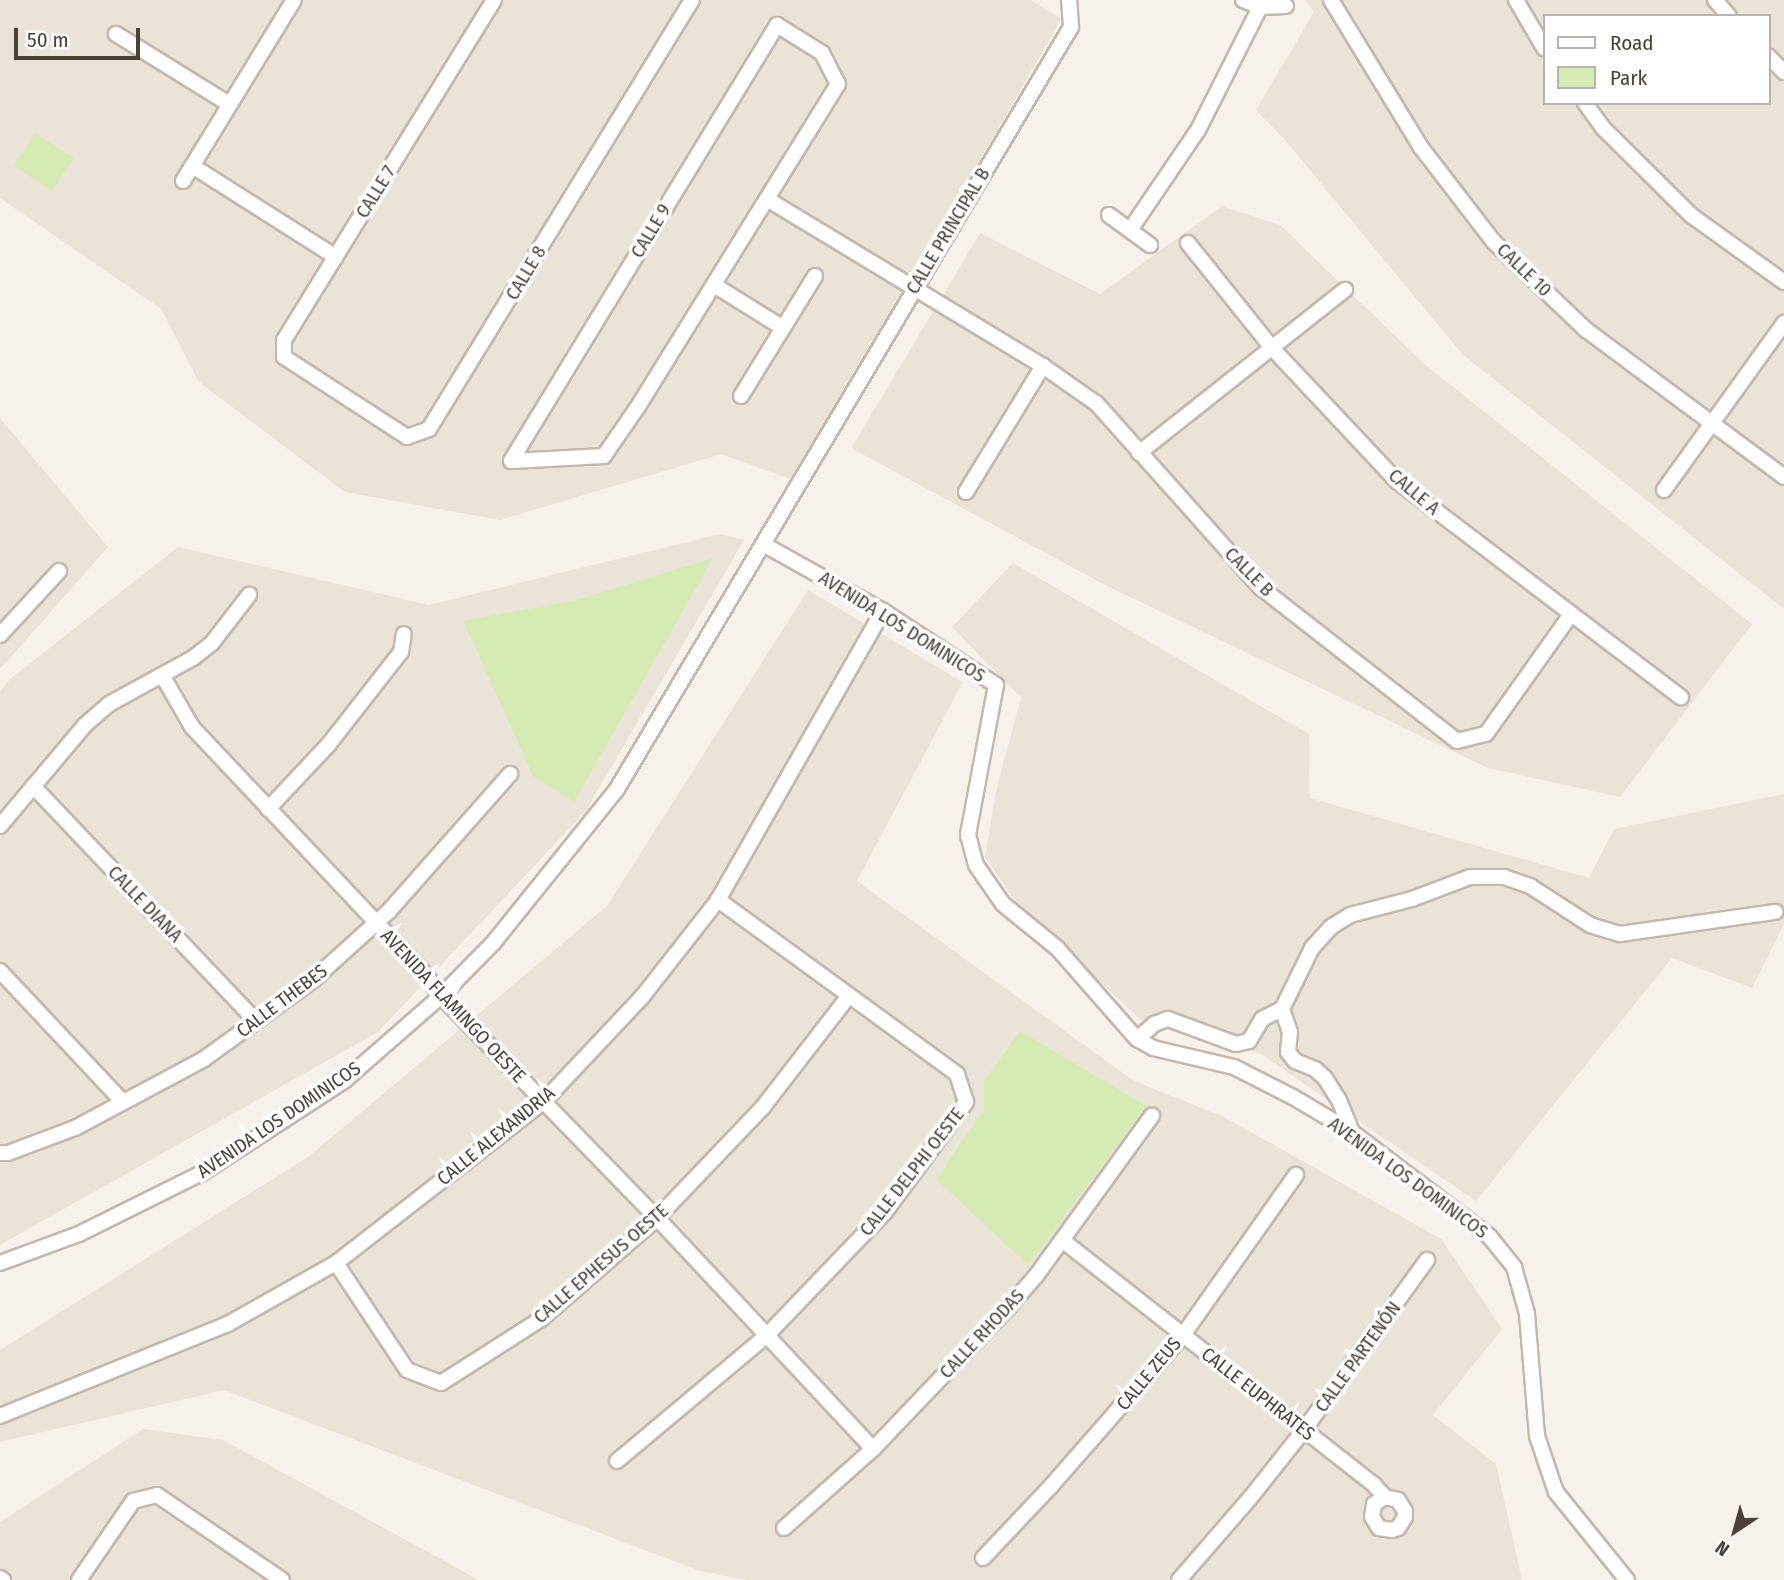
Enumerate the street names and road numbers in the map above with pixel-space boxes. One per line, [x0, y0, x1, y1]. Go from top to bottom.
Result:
street label: CALLE 7 [351, 162, 401, 222]
street label: CALLE PRINCIPAL B [901, 164, 995, 298]
street label: CALLE 9 [626, 200, 676, 262]
street label: CALLE 10 [1492, 238, 1556, 302]
street label: CALLE 8 [501, 242, 551, 304]
street label: CALLE A [1384, 464, 1444, 520]
street label: CALLE B [1220, 543, 1278, 601]
street label: AVENIDA LOS DOMINICOS [815, 566, 989, 688]
street label: CALLE DIANA [103, 861, 187, 947]
street label: AVENIDA FLAMINGO OESTE [376, 925, 530, 1087]
street label: CALLE THEBES [232, 960, 332, 1042]
street label: AVENIDA LOS DOMINICOS [193, 1057, 365, 1183]
street label: CALLE ALEXANDRIA [433, 1082, 559, 1190]
street label: CALLE DELPHI OESTE [855, 1103, 969, 1241]
street label: AVENIDA LOS DOMINICOS [1324, 1112, 1492, 1244]
street label: CALLE EPHESUS OESTE [529, 1199, 673, 1329]
street label: CALLE RHODAS [935, 1285, 1029, 1383]
street label: CALLE PARTENÓN [1310, 1297, 1406, 1417]
street label: CALLE ZEUS [1112, 1333, 1186, 1415]
street label: CALLE EUPHRATES [1197, 1343, 1319, 1445]

